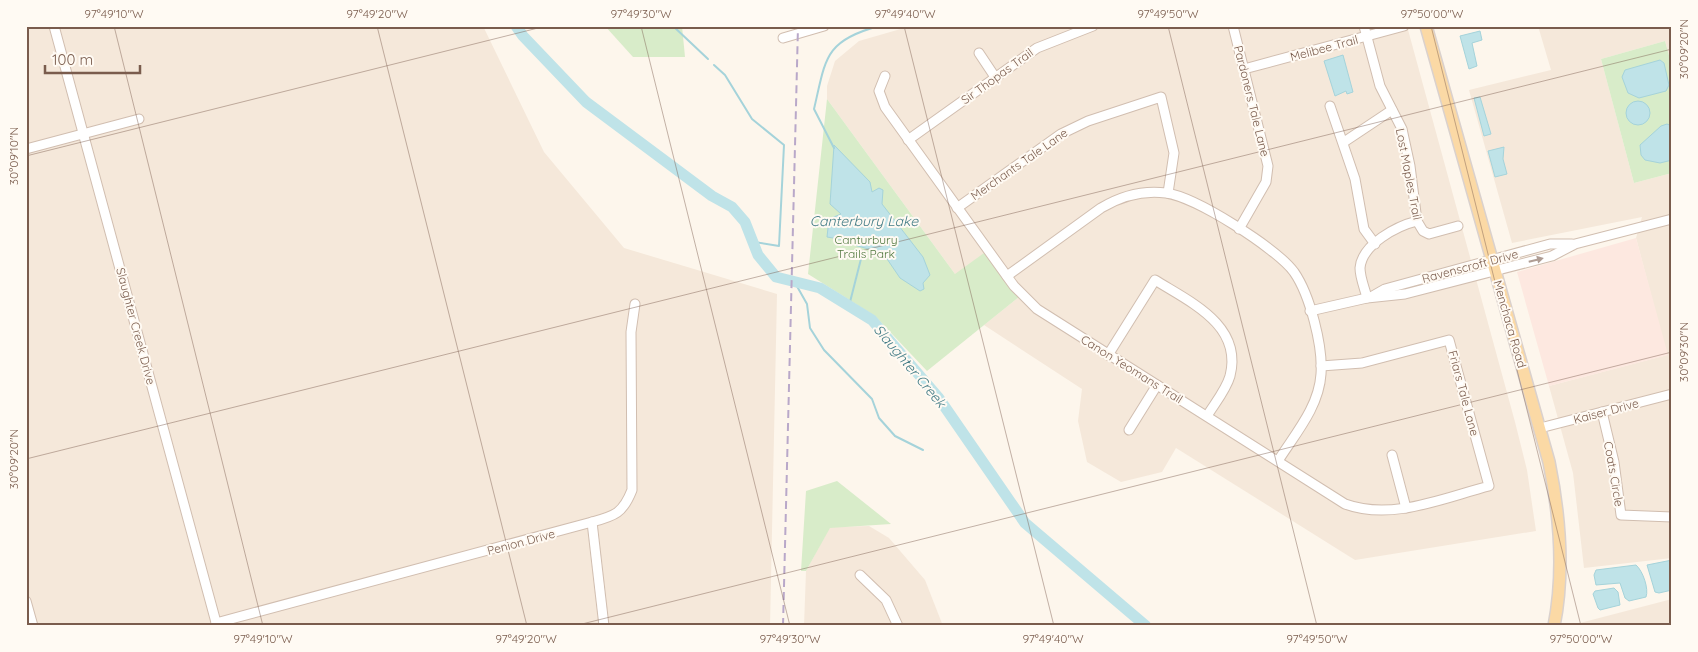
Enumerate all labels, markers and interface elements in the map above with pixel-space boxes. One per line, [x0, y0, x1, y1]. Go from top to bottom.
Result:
text: 97°49'10"W [84, 6, 144, 21]
text: 97°49'20"W [346, 6, 408, 21]
text: 97°49'30"W [610, 6, 672, 21]
text: 97°49'40"W [874, 6, 936, 21]
text: 97°49'50"W [1137, 6, 1199, 21]
text: 97°50'00"W [1401, 6, 1464, 21]
text: 30°09'20"N [1676, 19, 1691, 79]
street label: Melibee Trail [1288, 32, 1360, 64]
scale bar [45, 42, 140, 74]
street label: Pardoners Tale Lane [1231, 44, 1273, 158]
street label: Sir Thopas Trail [958, 45, 1036, 107]
text: 100 m [52, 50, 93, 69]
street label: Merchants Tale Lane [968, 125, 1071, 203]
text: 30°09'10"N [6, 127, 21, 185]
street label: Lost Maples Trail [1393, 127, 1425, 221]
water label: Canterbury Lake [810, 212, 919, 230]
park label: Canturbury Trails Park [834, 232, 898, 261]
street label: Ravenscroft Drive [1420, 246, 1520, 286]
one-way arrow [1528, 256, 1543, 264]
street label: Slaughter Creek Drive [113, 266, 159, 386]
street label: Menchaca Road [1490, 278, 1530, 370]
water label: Slaughter Creek [870, 321, 951, 412]
text: 30°09'30"N [1676, 322, 1691, 382]
street label: Canon Yeomans Trail [1078, 332, 1186, 406]
street label: Friars Tale Lane [1445, 349, 1483, 438]
street label: Kaiser Drive [1572, 395, 1641, 427]
text: 30°09'20"N [6, 429, 21, 489]
street label: Coats Circle [1601, 440, 1627, 508]
street label: Penion Drive [485, 526, 557, 558]
text: 97°49'10"W [233, 631, 293, 646]
text: 97°49'20"W [495, 631, 557, 646]
text: 97°49'30"W [759, 631, 821, 646]
text: 97°49'40"W [1022, 631, 1084, 646]
text: 97°49'50"W [1286, 631, 1348, 646]
text: 97°50'00"W [1550, 631, 1613, 646]

